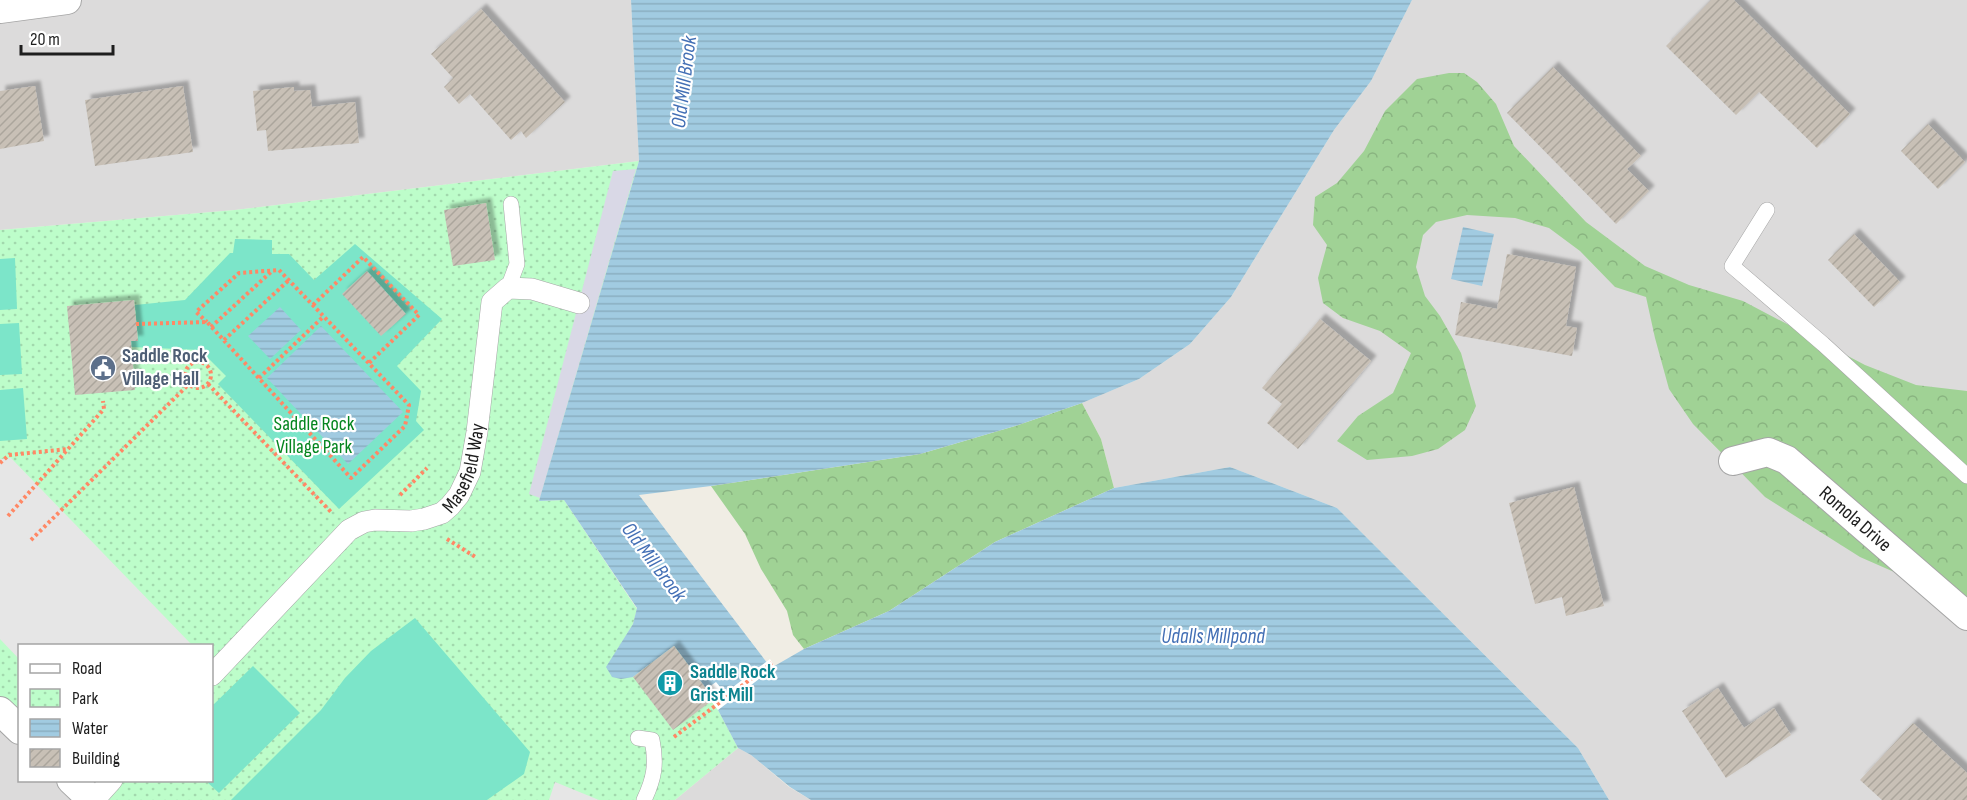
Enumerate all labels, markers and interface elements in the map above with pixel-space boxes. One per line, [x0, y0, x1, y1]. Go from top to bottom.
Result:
scale bar [21, 18, 112, 56]
text: 20 m [30, 29, 60, 50]
water label: Old Mill Brook [666, 33, 702, 129]
place label: Saddle Rock Village Hall [122, 344, 208, 391]
public building icon: Saddle Rock Village Hall [88, 353, 118, 383]
park label: Saddle Rock Village Park [274, 412, 355, 459]
street label: Masefield Way [437, 422, 490, 518]
street label: Romola Drive [1814, 481, 1896, 557]
water label: Old Mill Brook [616, 518, 693, 607]
water label: Udalls Millpond [1161, 624, 1266, 649]
legend [18, 644, 213, 782]
text: Road [72, 658, 102, 679]
place label: Saddle Rock Grist Mill [690, 660, 776, 707]
building icon: Saddle Rock Grist Mill [655, 668, 685, 698]
text: Park [72, 688, 98, 709]
text: Water [72, 718, 108, 739]
text: Building [72, 748, 120, 769]

